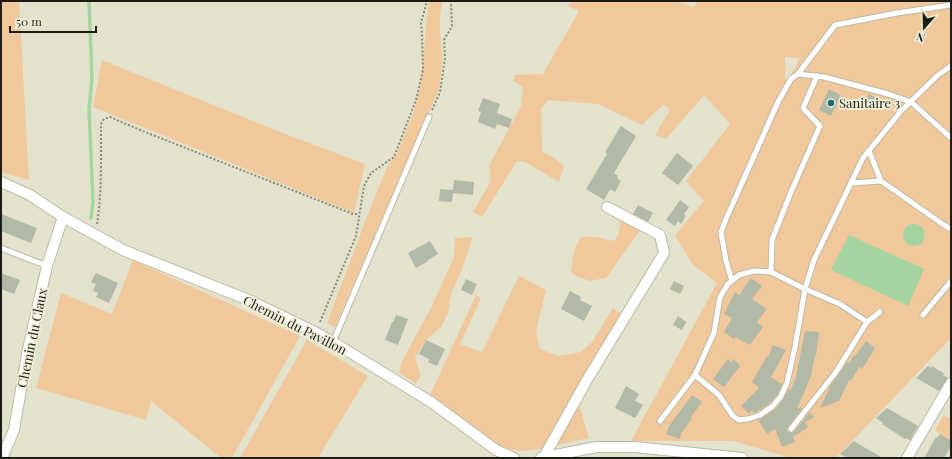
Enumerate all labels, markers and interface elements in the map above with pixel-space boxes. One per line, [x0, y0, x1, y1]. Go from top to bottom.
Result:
scale bar [10, 8, 96, 34]
north arrow [904, 8, 944, 48]
text: 50 m [16, 13, 42, 29]
text: N [914, 29, 927, 46]
place label: Sanitaire 3 [839, 94, 900, 111]
marker: Sanitaire 3 [826, 98, 836, 108]
street label: Chemin du Claux [13, 286, 50, 389]
street label: Chemin du Pavillon [241, 291, 350, 358]

